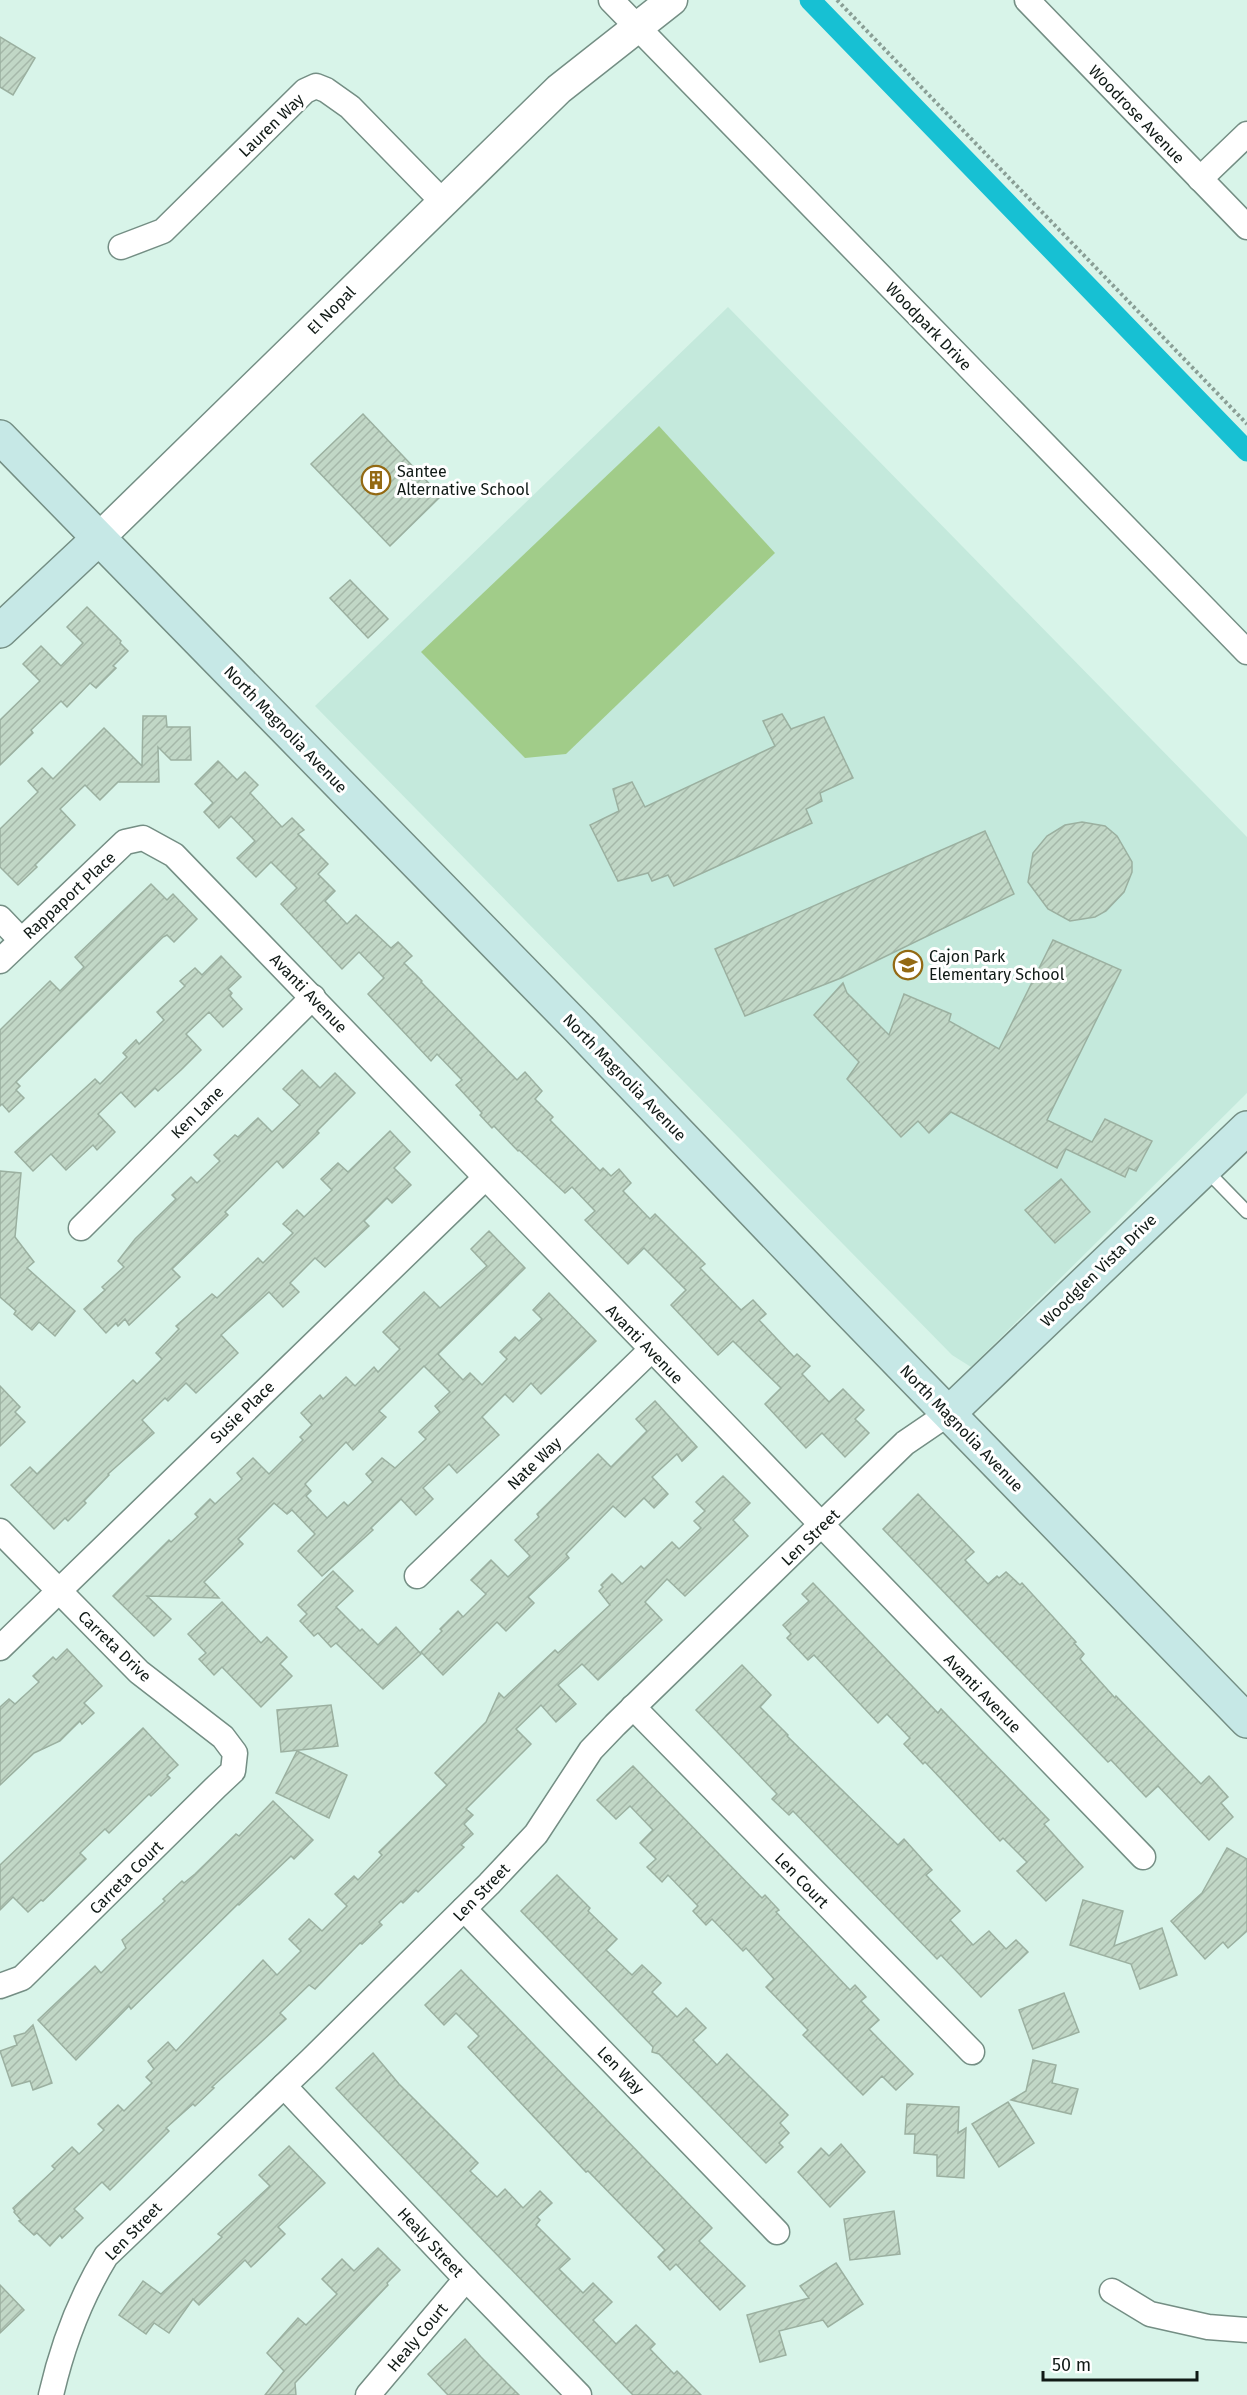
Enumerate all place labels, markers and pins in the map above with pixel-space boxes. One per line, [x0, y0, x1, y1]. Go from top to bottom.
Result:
place label: Santee Alternative School [397, 462, 530, 499]
building icon: Santee Alternative School [360, 464, 392, 496]
place label: Cajon Park Elementary School [929, 947, 1065, 984]
school or university icon: Cajon Park Elementary School [892, 949, 924, 981]

